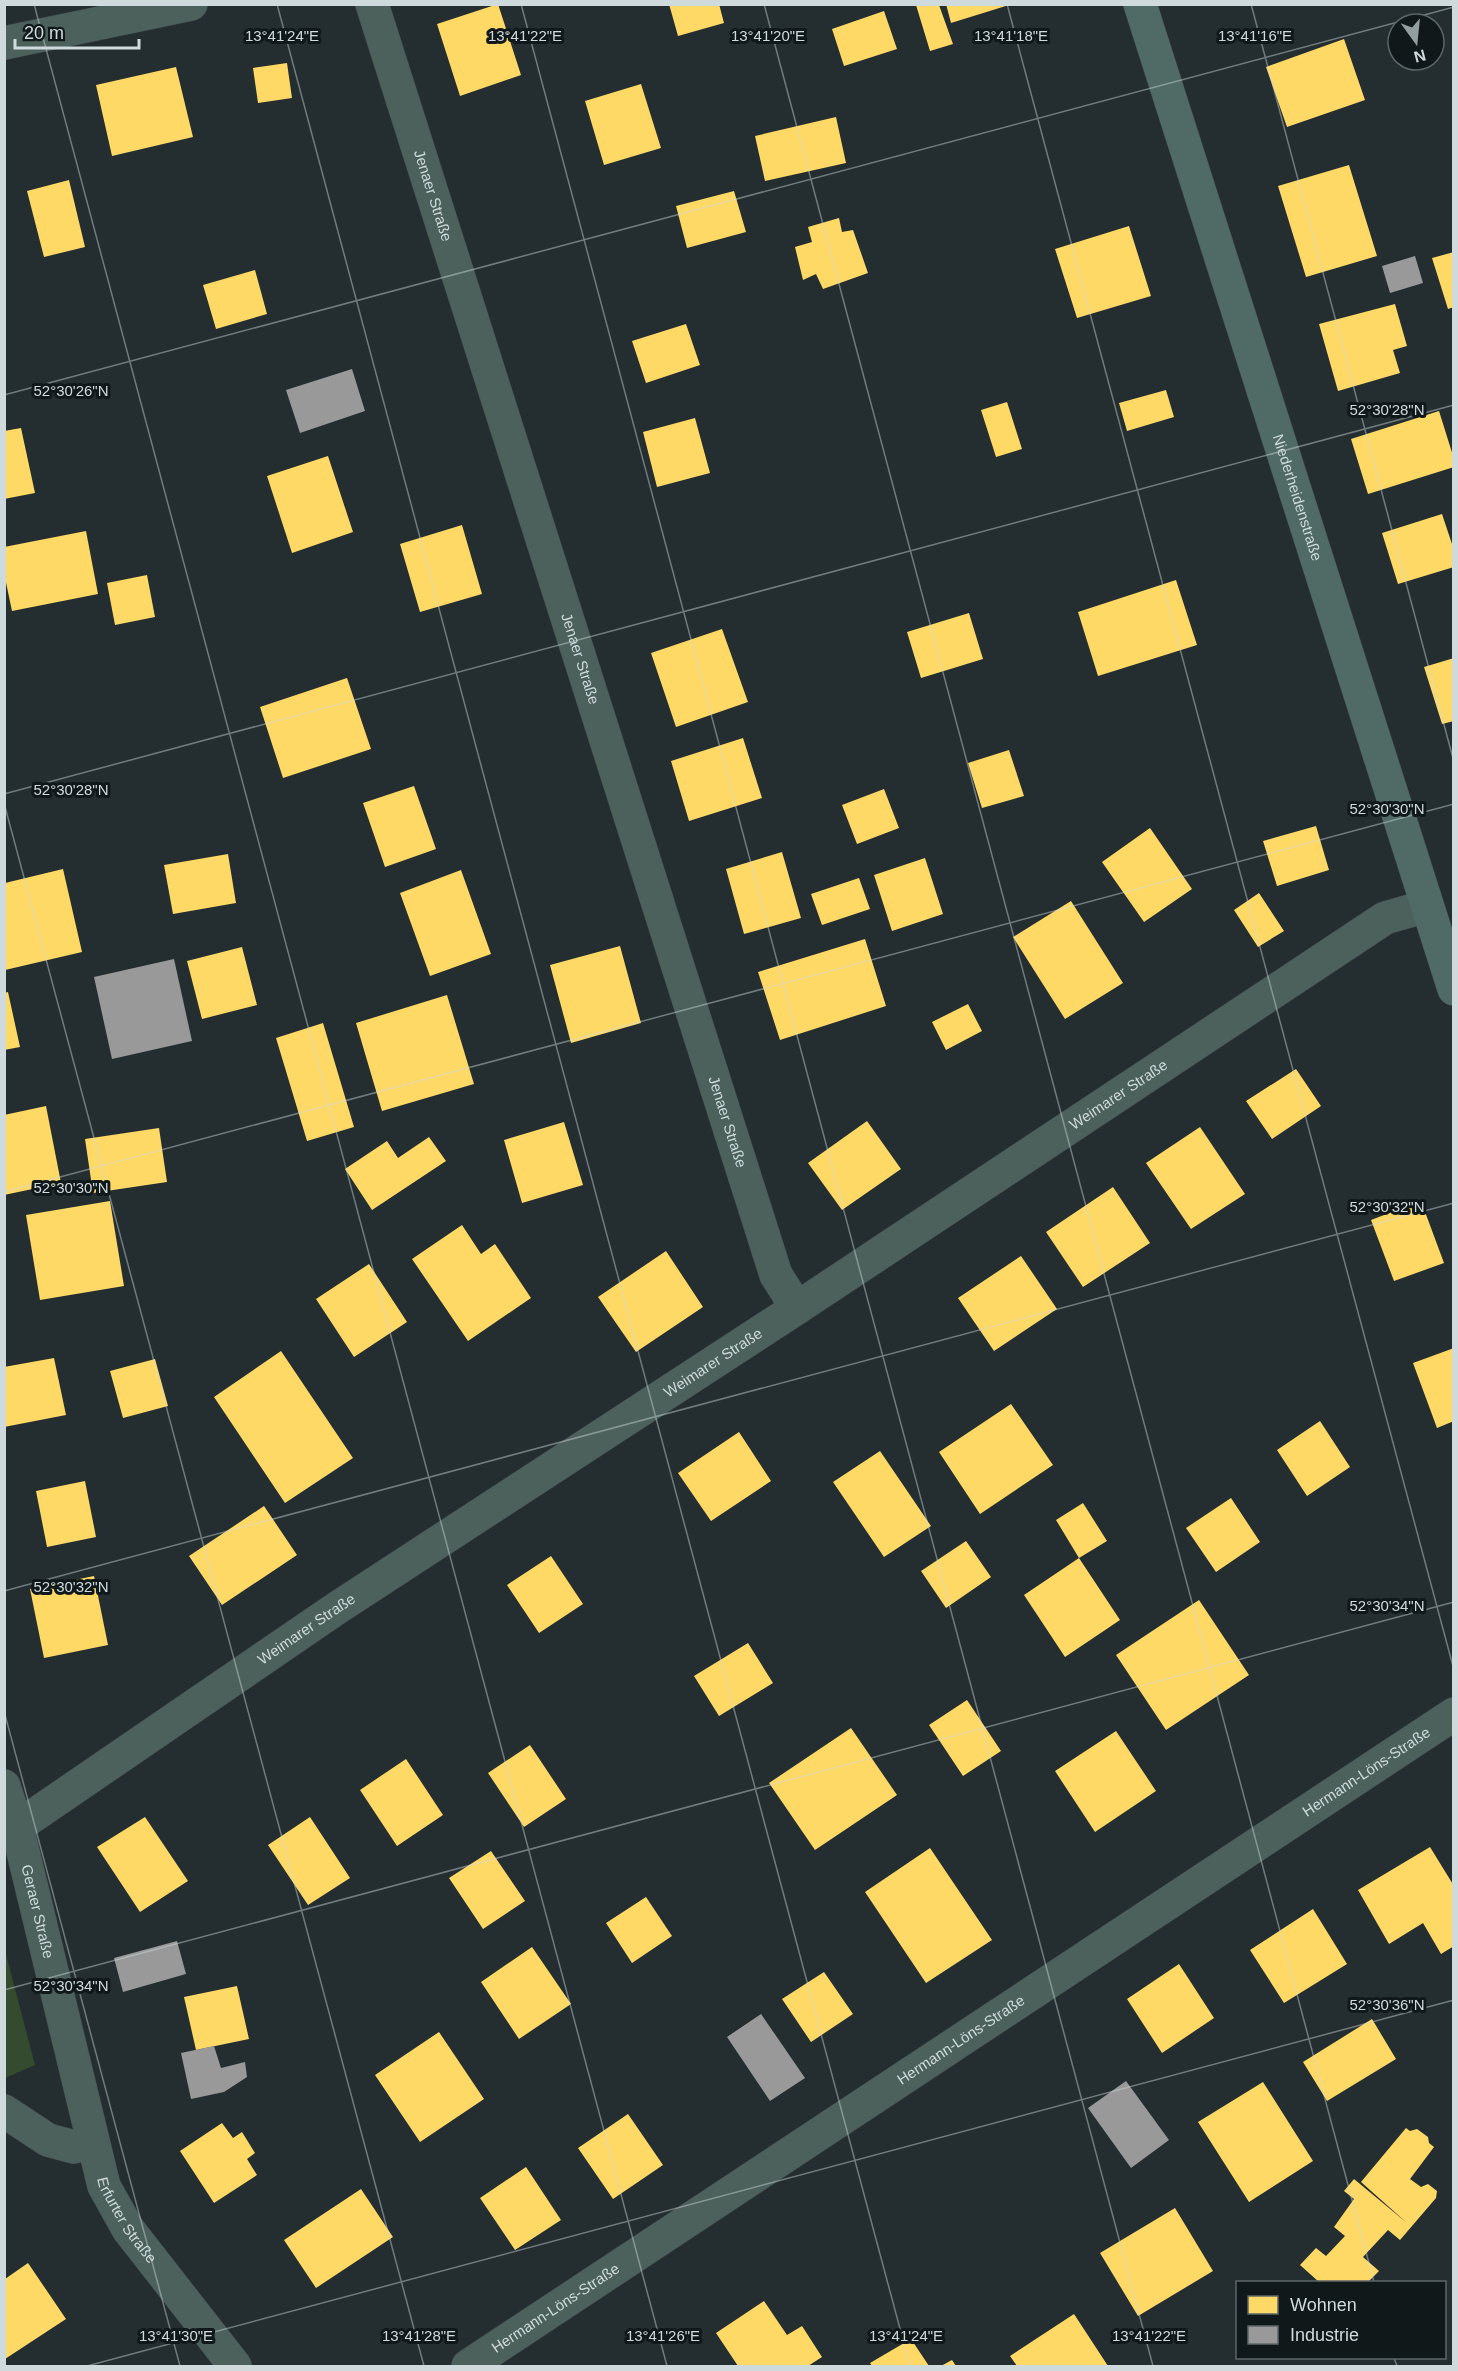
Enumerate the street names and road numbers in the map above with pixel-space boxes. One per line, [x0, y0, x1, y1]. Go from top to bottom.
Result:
street label: Jenaer Straße [411, 148, 456, 243]
street label: Niederheidenstraße [1270, 432, 1326, 563]
street label: Jenaer Straße [558, 611, 603, 706]
street label: Weimarer Straße [1066, 1056, 1170, 1133]
street label: Jenaer Straße [705, 1074, 750, 1170]
street label: Weimarer Straße [660, 1324, 765, 1401]
street label: Weimarer Straße [254, 1590, 358, 1668]
street label: Hermann-Löns-Straße [1299, 1723, 1433, 1820]
street label: Geraer Straße [18, 1863, 58, 1960]
street label: Hermann-Löns-Straße [894, 1991, 1028, 2088]
street label: Erfurter Straße [94, 2175, 160, 2266]
street label: Hermann-Löns-Straße [488, 2259, 622, 2356]

